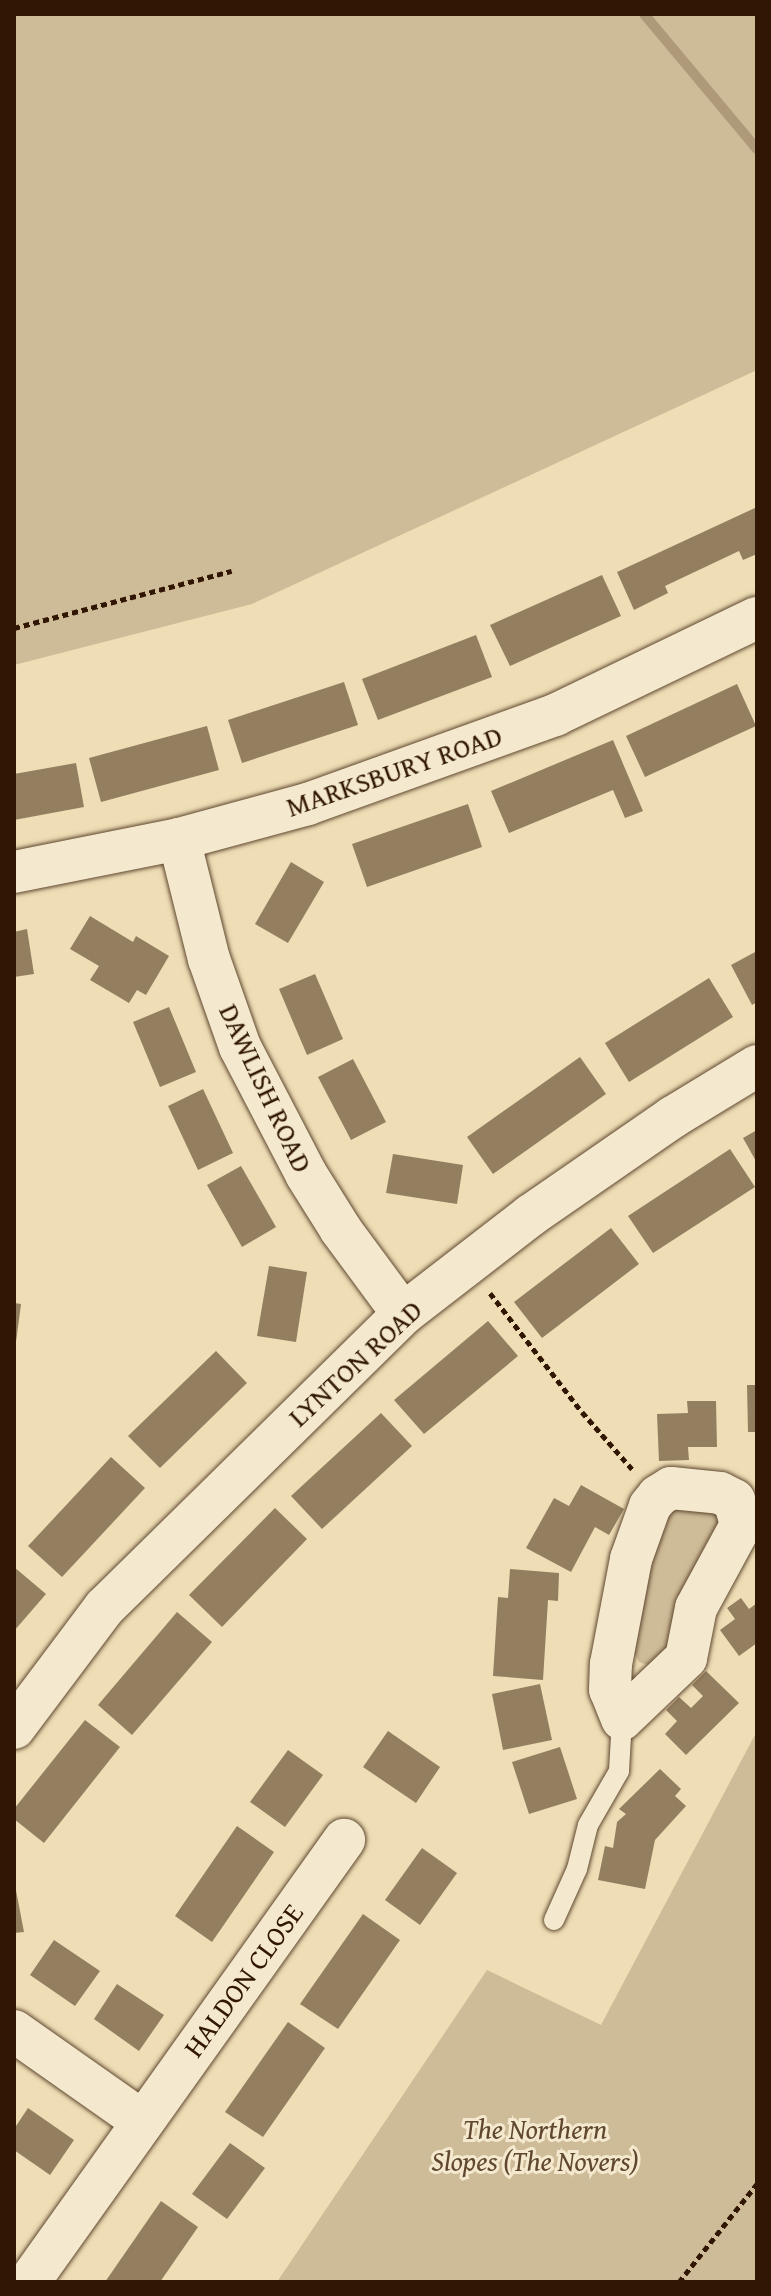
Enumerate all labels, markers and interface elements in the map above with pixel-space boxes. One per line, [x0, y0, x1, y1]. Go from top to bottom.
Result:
street label: MARKSBURY ROAD [282, 718, 506, 824]
street label: DAWLISH ROAD [212, 998, 320, 1178]
street label: LYNTON ROAD [281, 1293, 429, 1433]
street label: HALDON CLOSE [176, 1897, 310, 2063]
park label: The Northern Slopes (The Novers) [431, 2112, 639, 2178]

